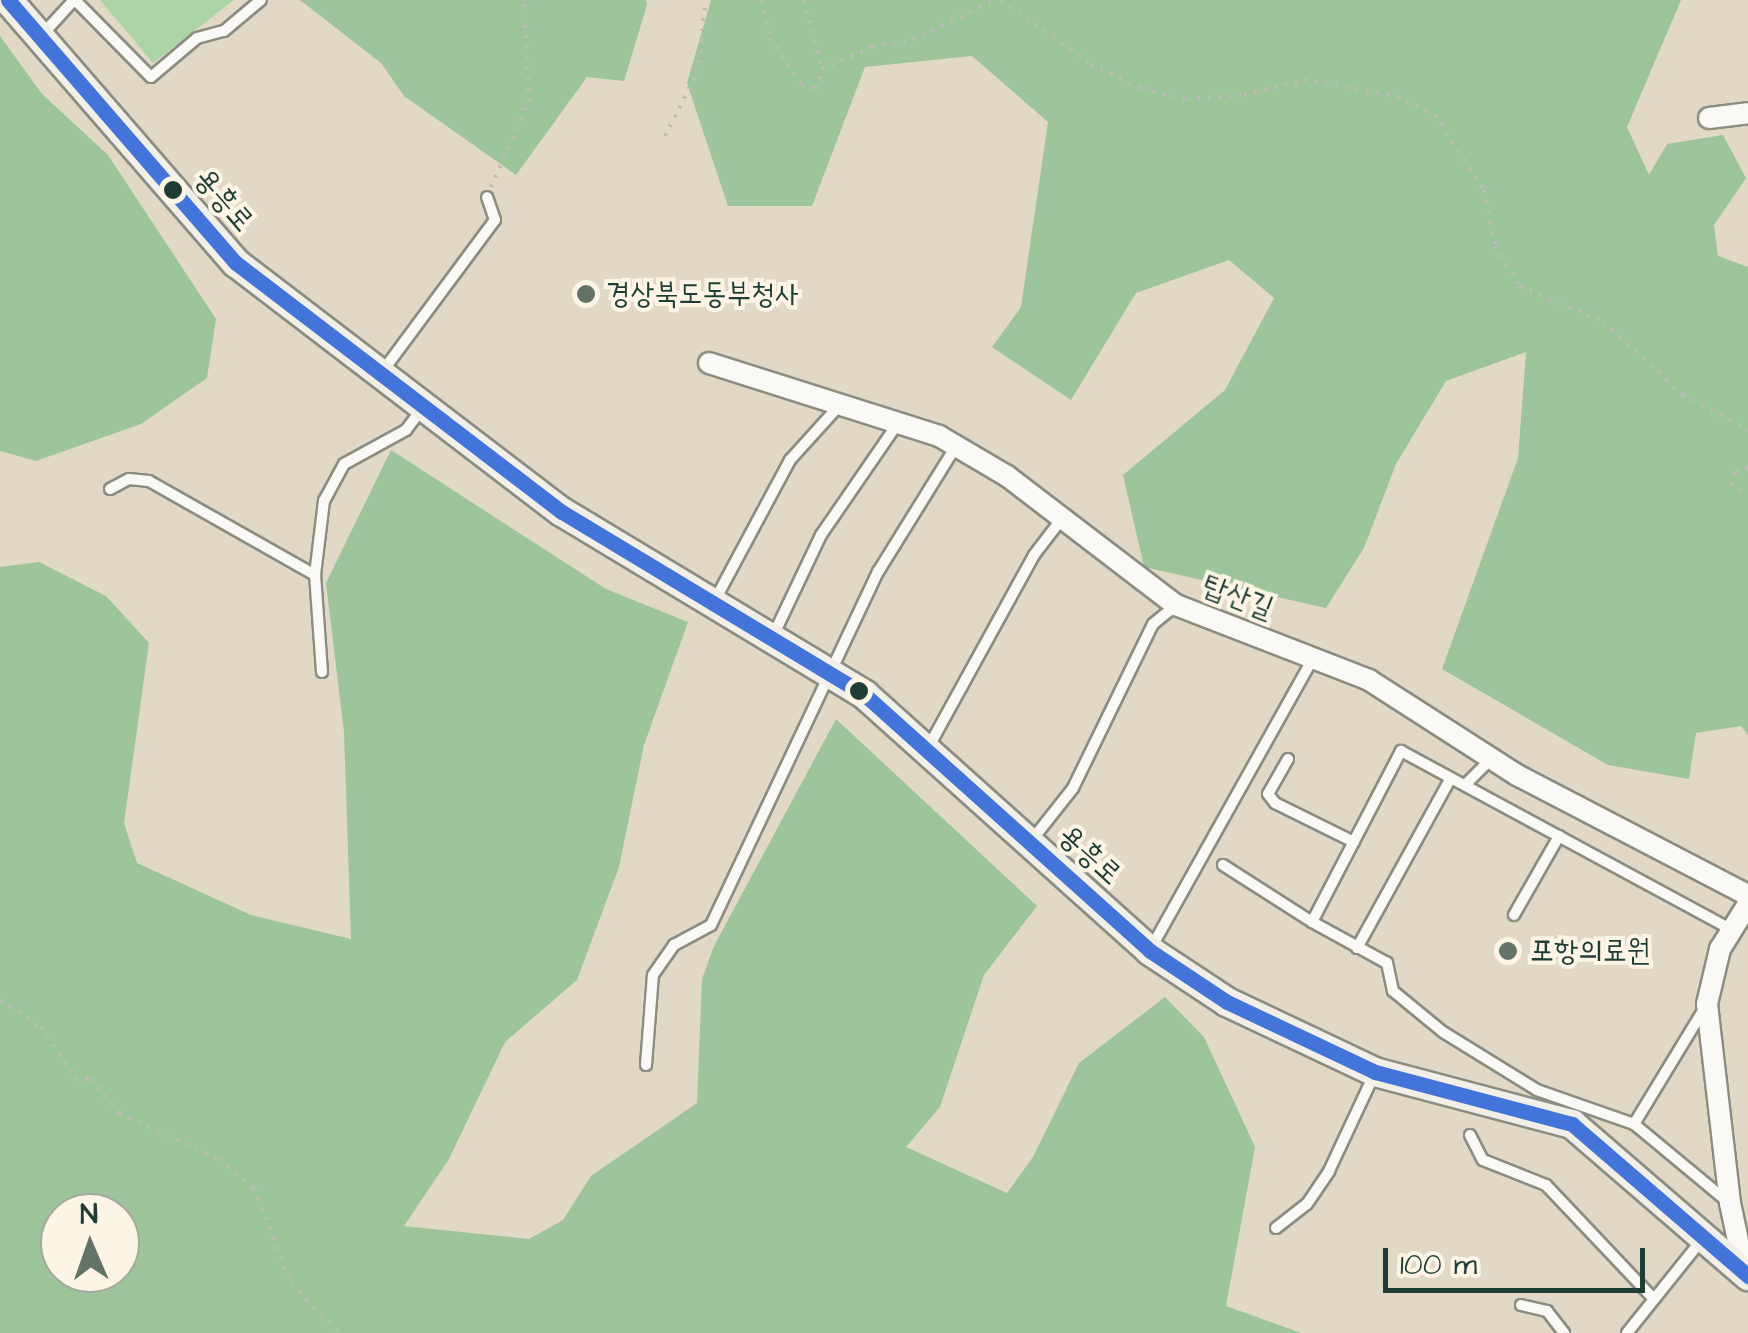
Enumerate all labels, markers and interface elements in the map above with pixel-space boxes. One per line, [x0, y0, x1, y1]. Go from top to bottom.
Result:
street label: 용흥로 [187, 161, 261, 239]
unlabelled marker [163, 180, 183, 200]
place label: 경상북도동부청사 [606, 276, 799, 312]
marker: 경상북도동부청사 [575, 283, 597, 305]
street label: 탑산길 [1198, 567, 1278, 627]
unlabelled marker [849, 681, 869, 701]
street label: 용흥로 [1051, 817, 1129, 893]
place label: 포항의료원 [1530, 933, 1651, 969]
marker: 포항의료원 [1495, 938, 1521, 964]
north arrow [40, 1193, 140, 1293]
text: N [80, 1195, 98, 1234]
scale bar [1388, 1228, 1650, 1290]
text: 100 m [1400, 1244, 1477, 1286]

